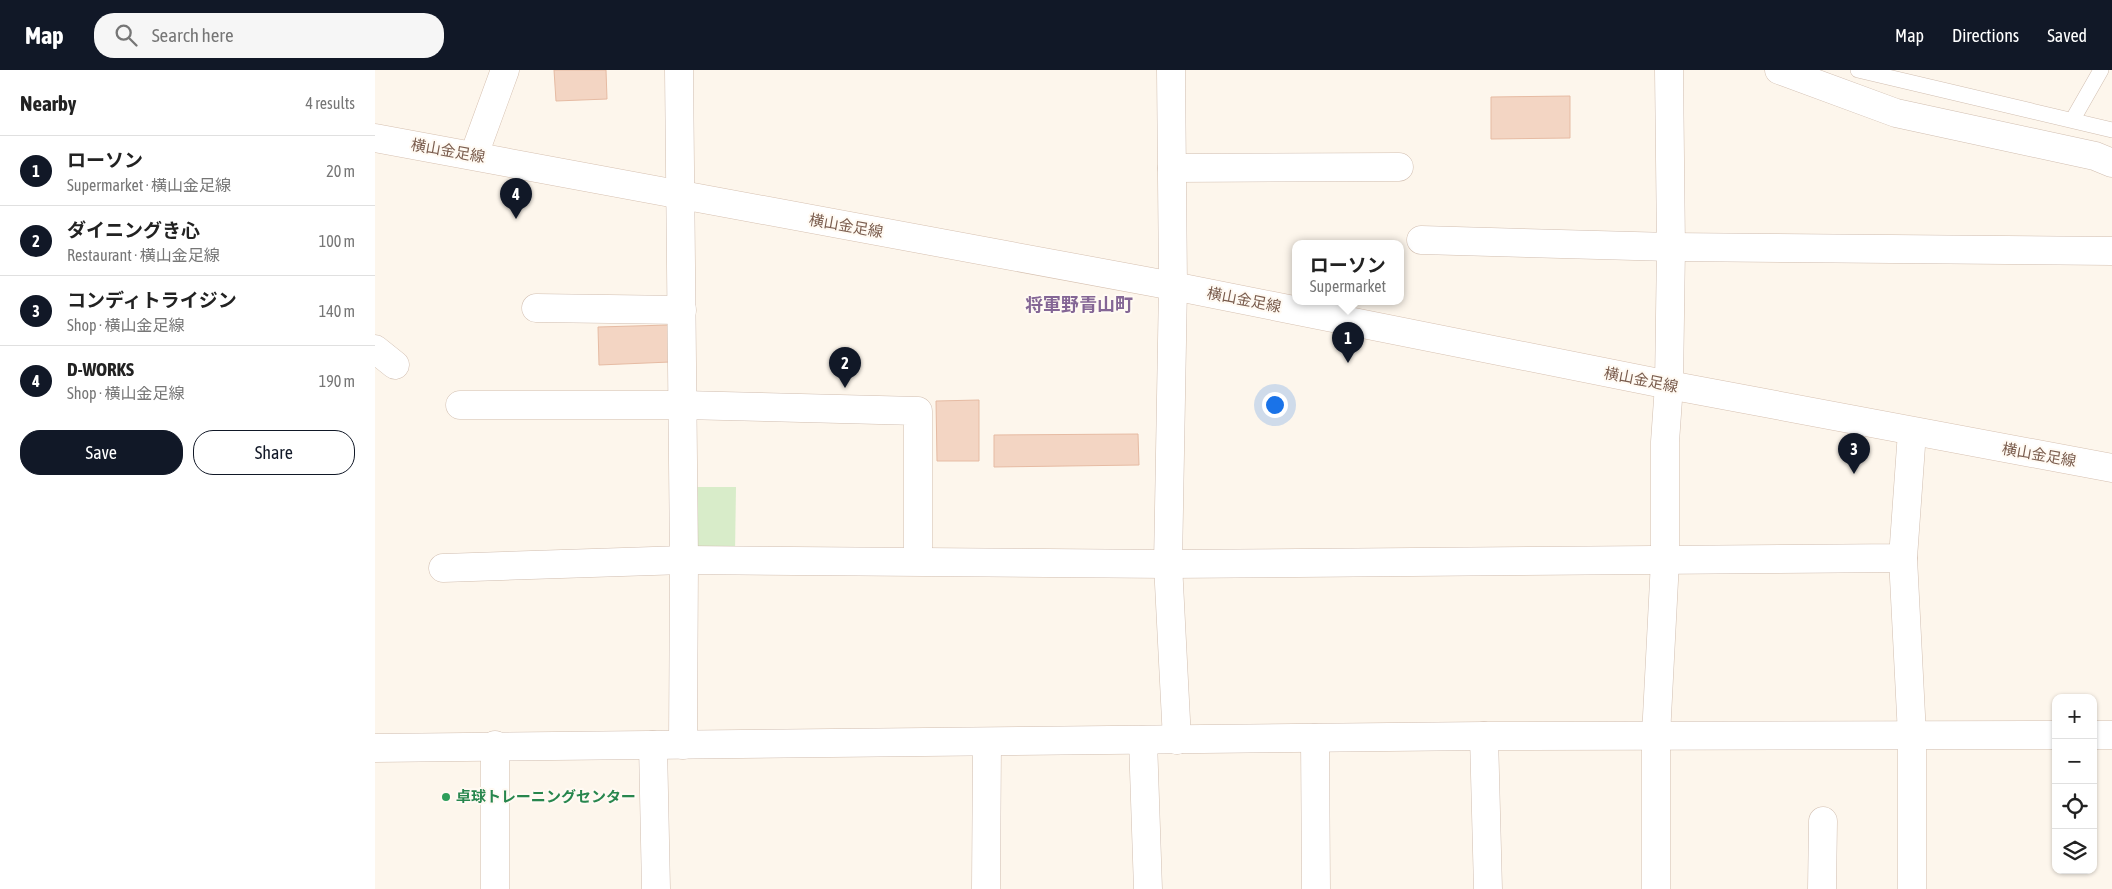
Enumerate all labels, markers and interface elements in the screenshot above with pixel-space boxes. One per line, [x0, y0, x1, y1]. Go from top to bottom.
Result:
search box [94, 13, 444, 58]
icon: search [112, 21, 140, 49]
text: Map [25, 22, 64, 49]
text: Search here [152, 24, 234, 46]
text: Map [1895, 25, 1924, 46]
text: Directions [1952, 25, 2019, 46]
text: Saved [2047, 25, 2087, 46]
text: Nearby [20, 91, 76, 115]
text: 4 results [305, 94, 355, 112]
street label: 横山金足線 [410, 136, 487, 165]
text: ローソン [67, 149, 143, 171]
text: 1 [32, 162, 40, 180]
text: 20 m [326, 162, 355, 180]
text: Supermarket · 横山金足線 [67, 176, 231, 194]
pin: 4 [500, 178, 532, 219]
street label: 横山金足線 [808, 211, 885, 240]
text: ダイニングき心 [67, 219, 200, 241]
text: 2 [32, 232, 40, 250]
text: 100 m [319, 232, 355, 250]
popup [1292, 240, 1404, 305]
text: Restaurant · 横山金足線 [67, 246, 220, 264]
text: ローソン [1310, 254, 1386, 276]
text: Supermarket [1310, 277, 1386, 295]
street label: 横山金足線 [1206, 284, 1283, 315]
text: コンディトライジン [67, 289, 237, 311]
district label: 将軍野青山町 [1025, 294, 1133, 315]
text: 3 [32, 302, 40, 320]
text: 140 m [319, 302, 355, 320]
text: Shop · 横山金足線 [67, 316, 184, 334]
pin: 1 [1332, 322, 1364, 363]
pin: 2 [829, 347, 861, 388]
text: D-WORKS [67, 358, 134, 380]
street label: 横山金足線 [1603, 364, 1680, 395]
text: 4 [32, 372, 40, 390]
text: 190 m [319, 372, 355, 390]
text: Shop · 横山金足線 [67, 384, 184, 402]
your location [1262, 392, 1288, 418]
button: Save [20, 430, 183, 475]
button: Share [193, 430, 355, 475]
pin: 3 [1838, 433, 1870, 474]
street label: 横山金足線 [2001, 440, 2078, 469]
map controls [2052, 694, 2097, 874]
button: + [2052, 694, 2097, 739]
button: − [2052, 739, 2097, 784]
button: locate [2052, 784, 2097, 829]
place label: 卓球トレーニングセンター [456, 788, 636, 805]
marker: 卓球トレーニングセンター [440, 791, 452, 803]
button: layers [2052, 829, 2097, 874]

